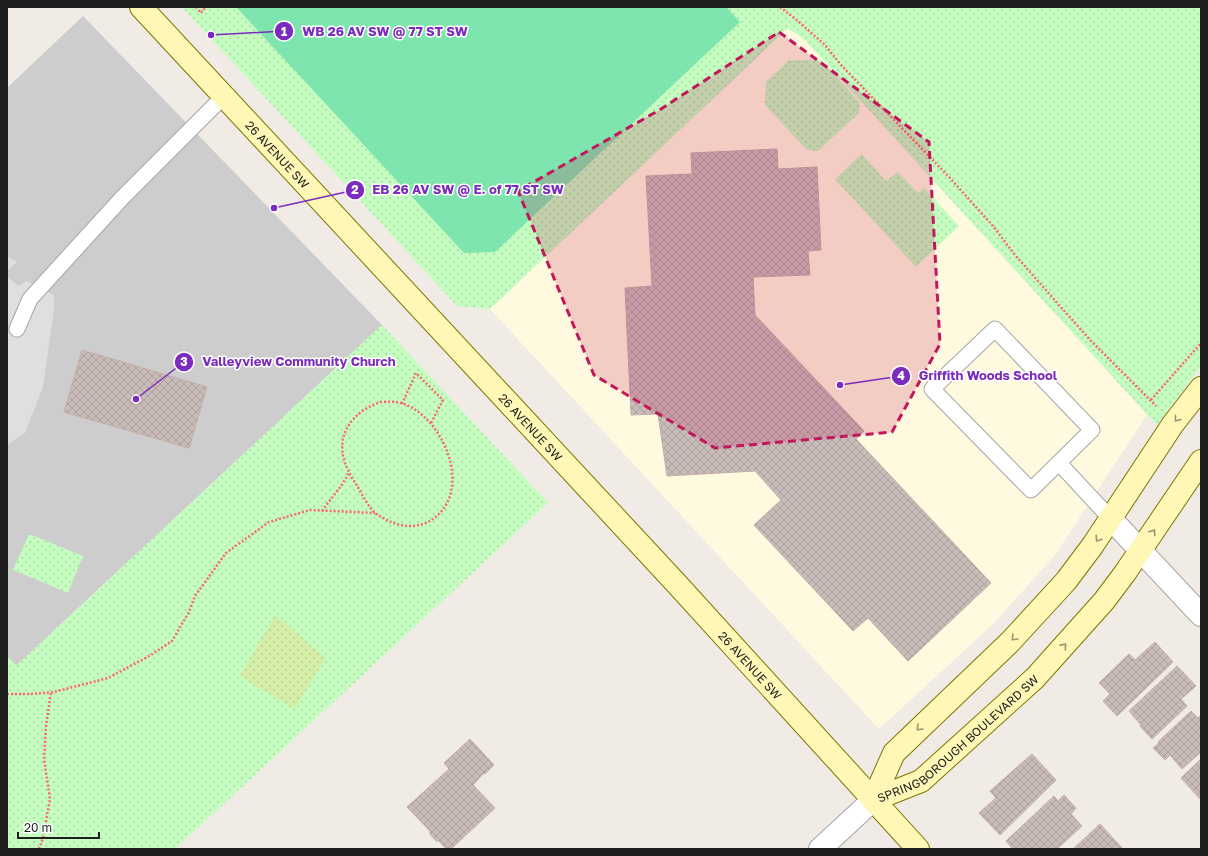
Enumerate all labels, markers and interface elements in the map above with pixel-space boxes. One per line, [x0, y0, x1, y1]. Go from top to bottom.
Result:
callout: WB 26 AV SW @ 77 ST SW [274, 19, 476, 44]
text: WB 26 AV SW @ 77 ST SW [302, 23, 468, 39]
text: 1 [281, 24, 287, 39]
street label: 26 AVENUE SW [243, 117, 313, 192]
callout: EB 26 AV SW @ E. of 77 ST SW [345, 177, 572, 202]
text: EB 26 AV SW @ E. of 77 ST SW [372, 181, 564, 197]
text: 2 [351, 182, 359, 197]
callout: Valleyview Community Church [174, 349, 403, 374]
text: Valleyview Community Church [202, 353, 396, 369]
text: 3 [180, 354, 188, 369]
callout: Griffith Woods School [891, 363, 1065, 388]
text: Griffith Woods School [919, 367, 1058, 383]
text: 4 [897, 368, 905, 383]
street label: 26 AVENUE SW [496, 390, 566, 464]
one-way arrow [1174, 414, 1181, 421]
one-way arrow [1148, 529, 1156, 536]
one-way arrow [1095, 535, 1103, 542]
street label: 26 AVENUE SW [716, 628, 786, 703]
one-way arrow [1011, 633, 1018, 641]
one-way arrow [1060, 643, 1067, 651]
street label: SPRINGBOROUGH BOULEVARD SW [875, 671, 1042, 805]
one-way arrow [916, 723, 924, 731]
scale bar [18, 814, 99, 840]
text: 20 m [24, 820, 52, 835]

